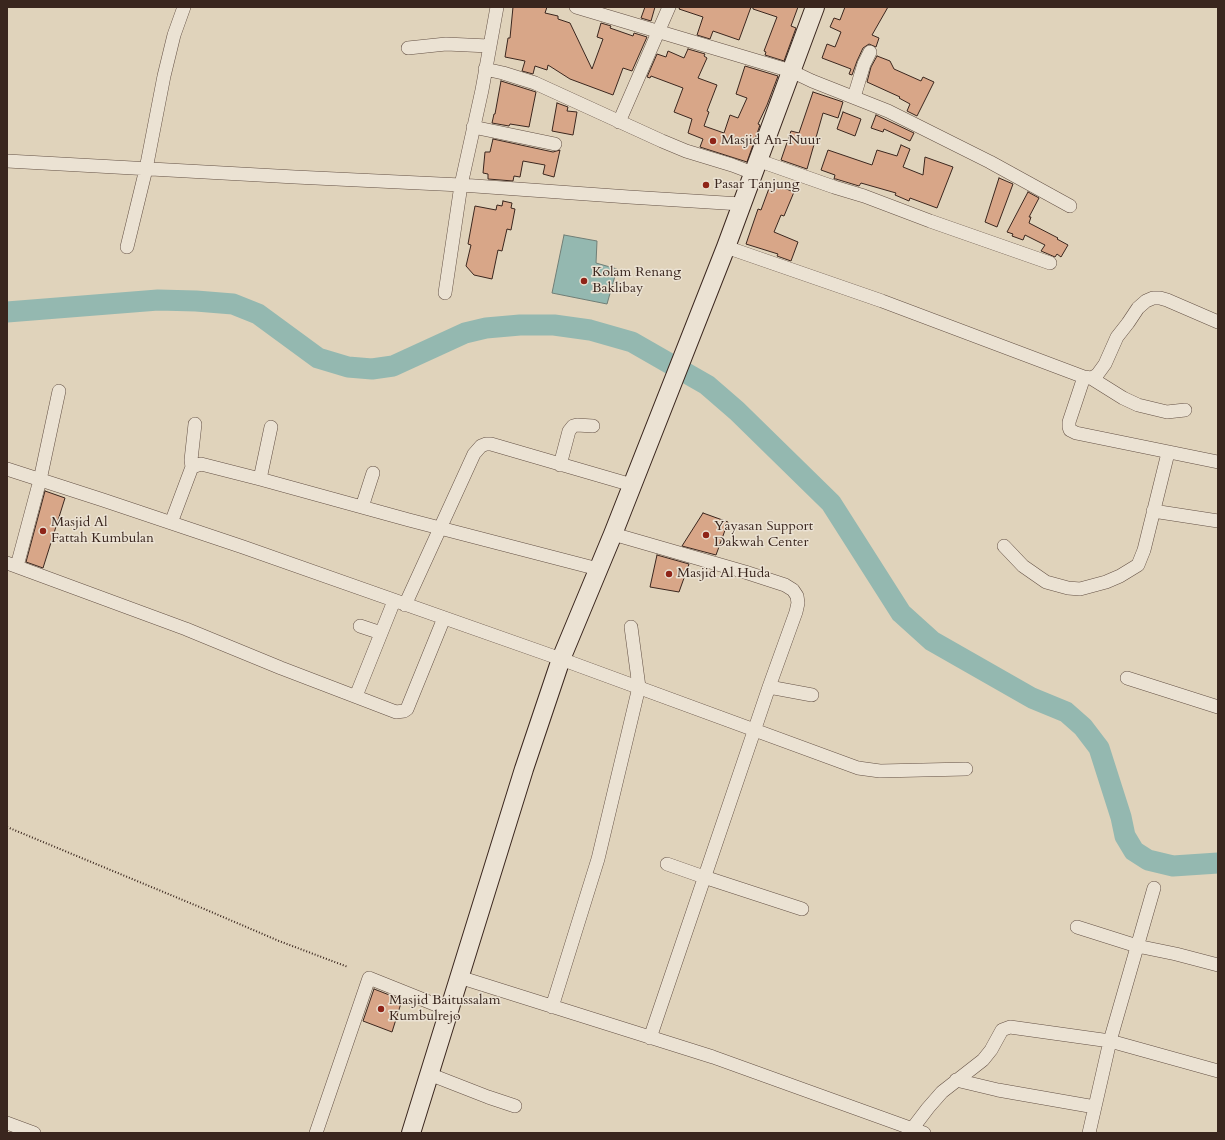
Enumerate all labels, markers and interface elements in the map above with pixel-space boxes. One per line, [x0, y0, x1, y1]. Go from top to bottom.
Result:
place label: Masjid An-Nuur [721, 133, 821, 149]
marker: Masjid An-Nuur [708, 136, 718, 146]
place label: Pasar Tanjung [714, 177, 800, 193]
marker: Pasar Tanjung [701, 180, 711, 190]
place label: Kolam Renang Baklibay [592, 265, 681, 298]
marker: Kolam Renang Baklibay [579, 276, 589, 286]
place label: Masjid Al Fattah Kumbulan [51, 515, 154, 548]
place label: Yayasan Support Dakwah Center [714, 519, 813, 552]
marker: Masjid Al Fattah Kumbulan [38, 526, 48, 536]
marker: Yayasan Support Dakwah Center [701, 530, 711, 540]
place label: Masjid Al Huda [677, 566, 770, 582]
marker: Masjid Al Huda [664, 569, 674, 579]
place label: Masjid Baitussalam Kumbulrejo [389, 993, 500, 1026]
marker: Masjid Baitussalam Kumbulrejo [376, 1004, 386, 1014]

